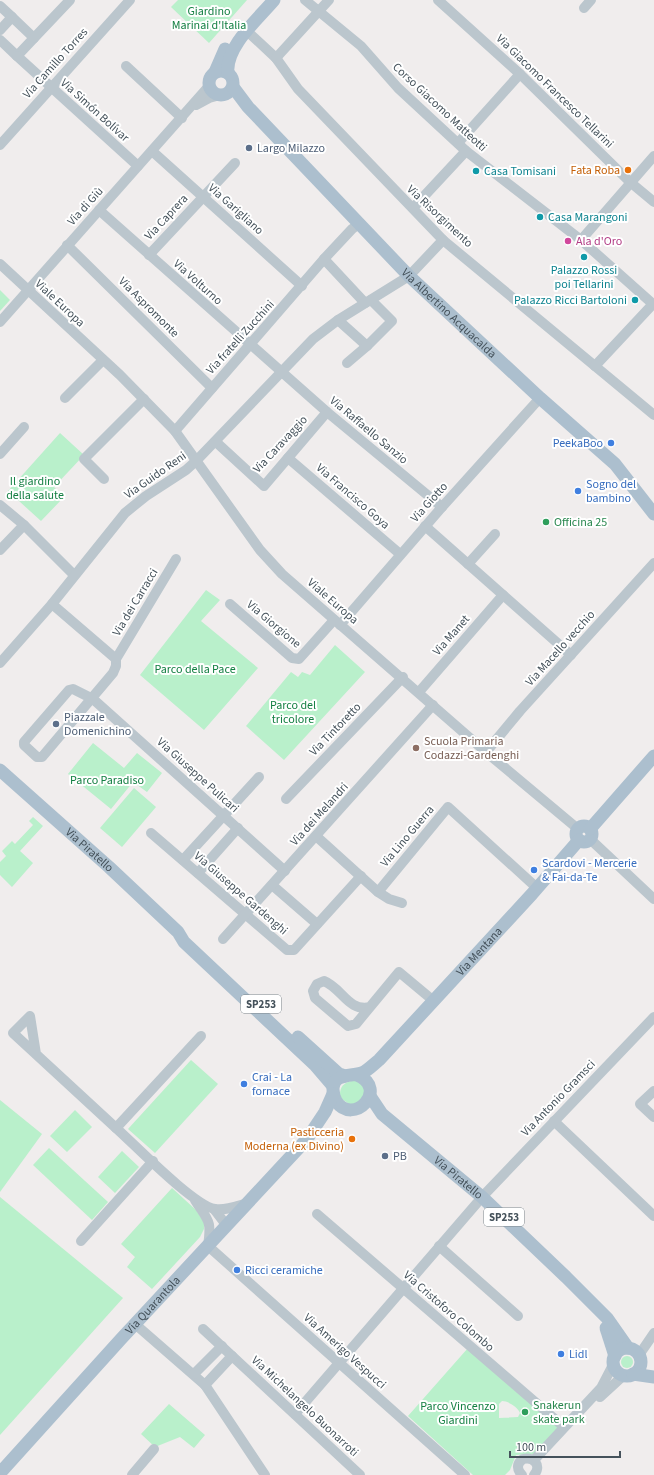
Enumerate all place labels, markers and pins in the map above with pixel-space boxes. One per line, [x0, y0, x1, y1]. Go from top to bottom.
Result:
place label: Largo Milazzo [257, 140, 325, 157]
marker: Largo Milazzo [244, 143, 254, 153]
place label: Fata Roba [571, 162, 620, 179]
place label: Casa Tomisani [484, 163, 556, 180]
marker: Fata Roba [623, 165, 633, 175]
marker: Casa Tomisani [471, 166, 481, 176]
place label: Casa Marangoni [548, 209, 628, 226]
marker: Casa Marangoni [535, 212, 545, 222]
place label: Ala d'Oro [576, 233, 622, 250]
marker: Ala d'Oro [563, 236, 573, 246]
marker: Palazzo Rossi poi Tellarini [579, 252, 589, 262]
place label: Palazzo Rossi poi Tellarini [551, 262, 617, 293]
place label: Palazzo Ricci Bartoloni [514, 292, 627, 309]
marker: Palazzo Ricci Bartoloni [630, 295, 640, 305]
place label: PeekaBoo [553, 435, 603, 452]
marker: PeekaBoo [606, 438, 616, 448]
place label: Sogno del bambino [586, 476, 636, 507]
marker: Sogno del bambino [573, 486, 583, 496]
place label: Officina 25 [554, 514, 607, 531]
marker: Officina 25 [541, 517, 551, 527]
place label: Piazzale Domenichino [64, 709, 131, 740]
marker: Piazzale Domenichino [51, 719, 61, 729]
place label: Scuola Primaria Codazzi-Gardenghi [424, 733, 519, 764]
marker: Scuola Primaria Codazzi-Gardenghi [411, 743, 421, 753]
place label: Scardovi - Mercerie & Fai-da-Te [542, 855, 637, 886]
marker: Scardovi - Mercerie & Fai-da-Te [529, 865, 539, 875]
place label: Crai - La fornace [252, 1069, 292, 1100]
marker: Crai - La fornace [239, 1079, 249, 1089]
place label: Pasticceria Moderna (ex Divino) [244, 1124, 344, 1155]
marker: Pasticceria Moderna (ex Divino) [347, 1134, 357, 1144]
place label: PB [393, 1148, 407, 1165]
marker: PB [380, 1151, 390, 1161]
place label: Ricci ceramiche [245, 1262, 323, 1279]
marker: Ricci ceramiche [232, 1265, 242, 1275]
place label: Lidl [569, 1346, 588, 1363]
marker: Lidl [556, 1349, 566, 1359]
place label: Snakerun skate park [533, 1397, 585, 1428]
marker: Snakerun skate park [520, 1407, 530, 1417]

